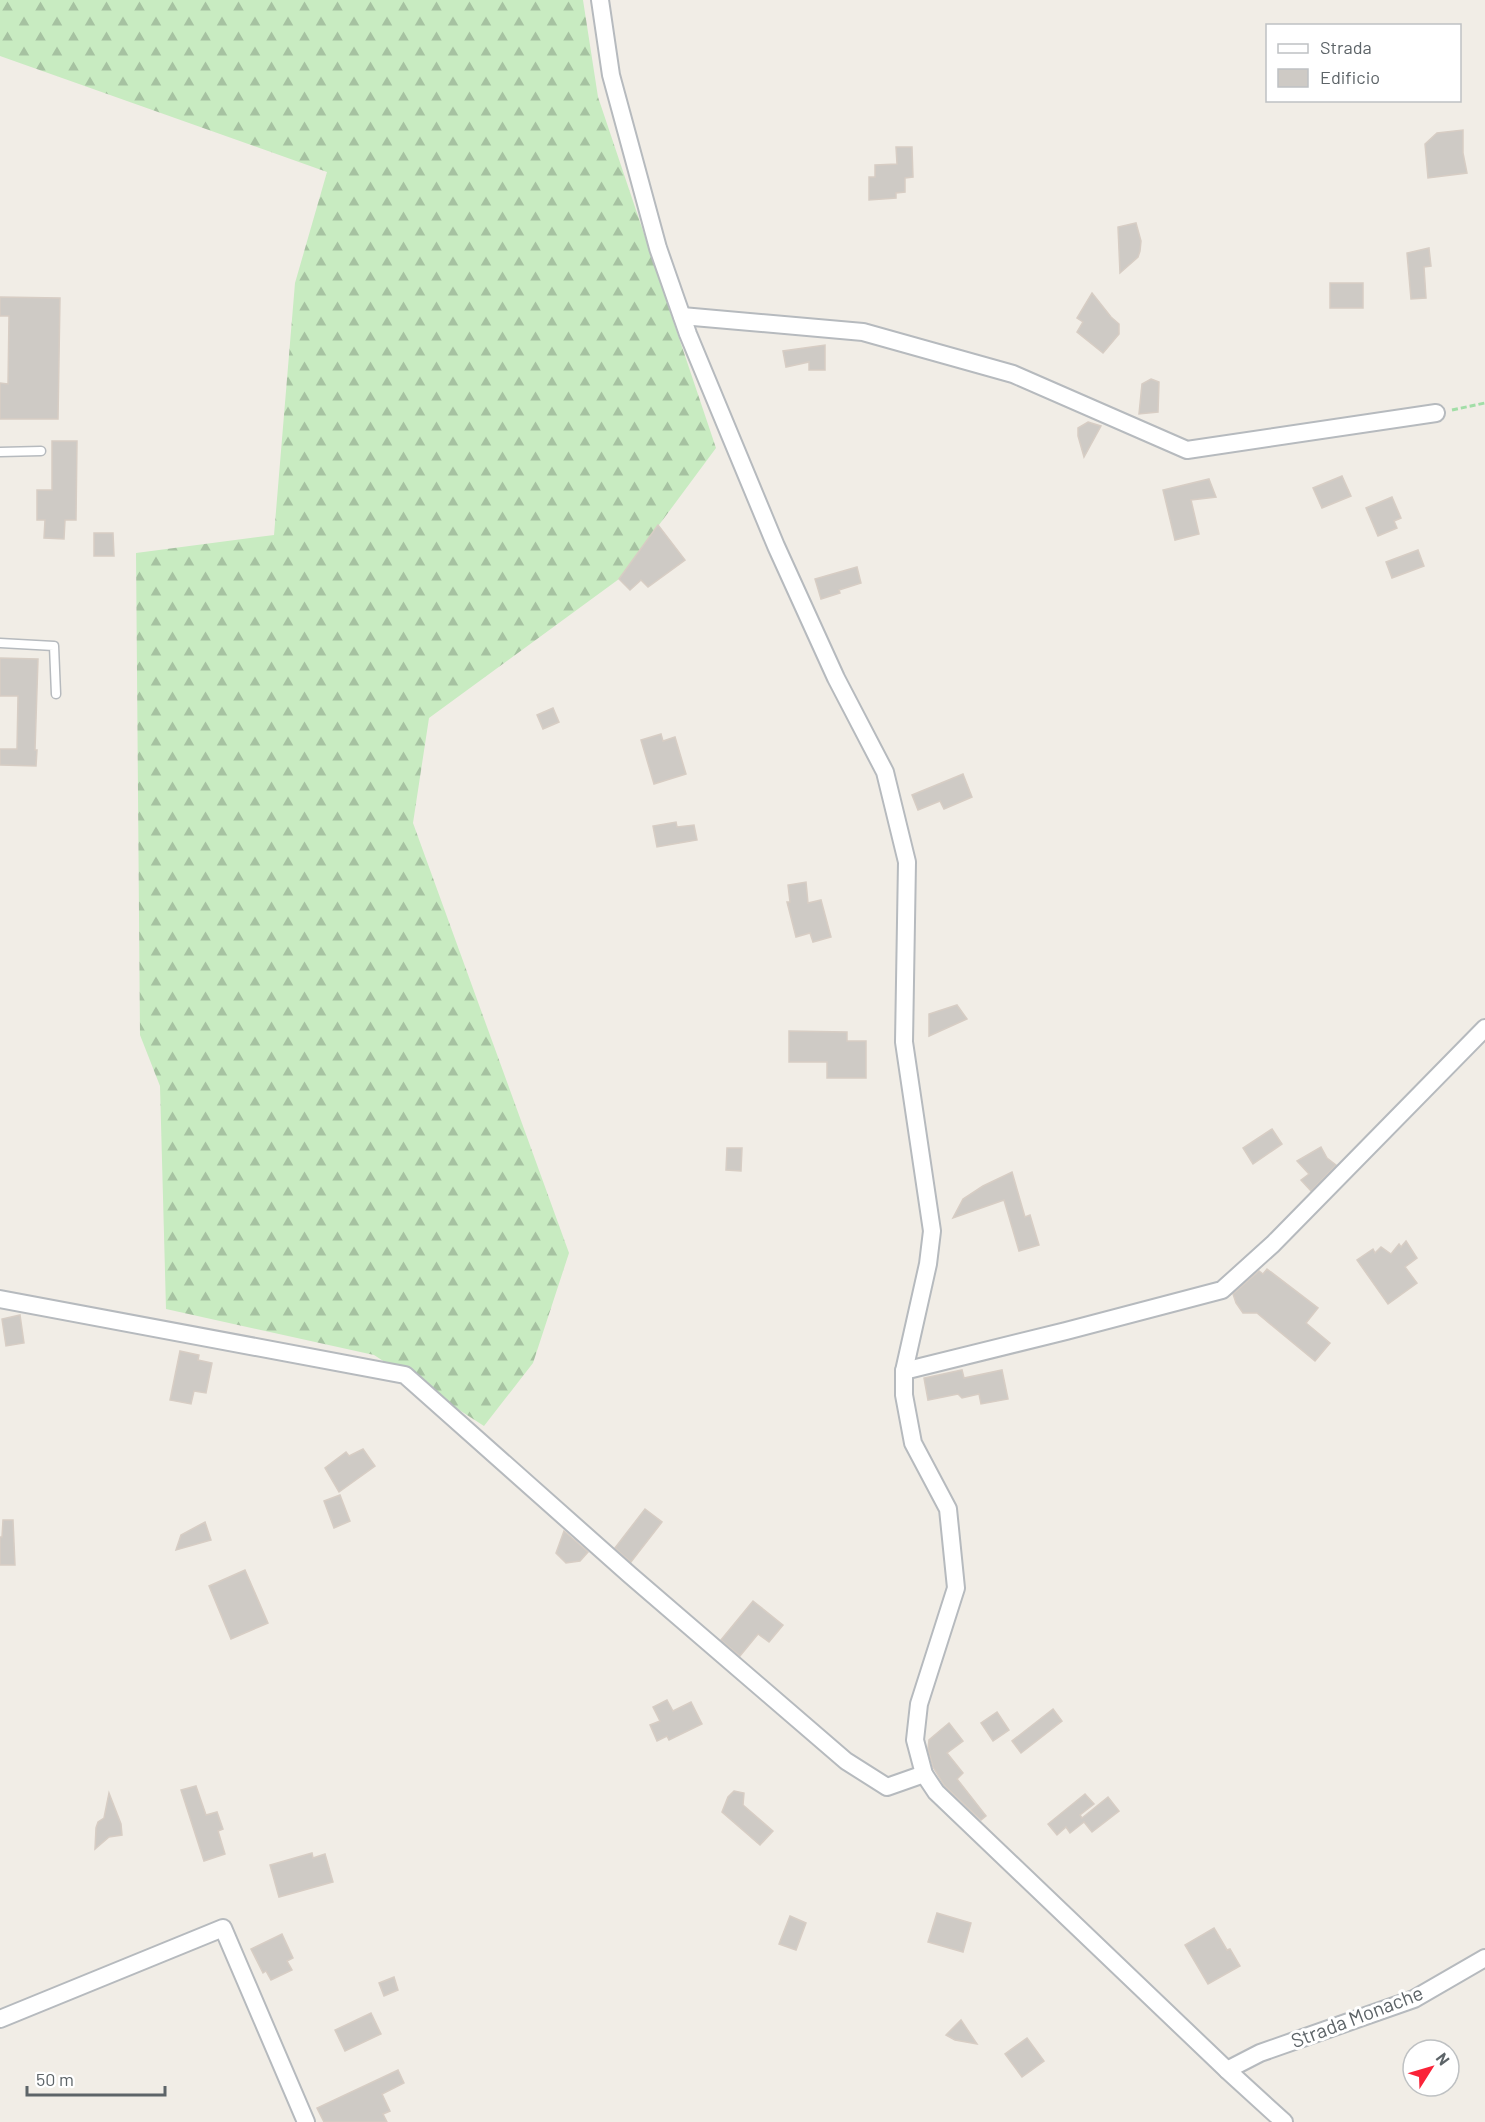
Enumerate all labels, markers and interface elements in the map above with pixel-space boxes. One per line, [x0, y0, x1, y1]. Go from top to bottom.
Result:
legend [1266, 24, 1461, 102]
text: Strada [1320, 36, 1372, 58]
text: Edificio [1320, 66, 1380, 88]
street label: Strada Monache [1287, 1980, 1426, 2052]
north arrow [1401, 2038, 1461, 2098]
text: N [1433, 2049, 1454, 2069]
scale bar [27, 2059, 165, 2097]
text: 50 m [36, 2068, 74, 2090]

